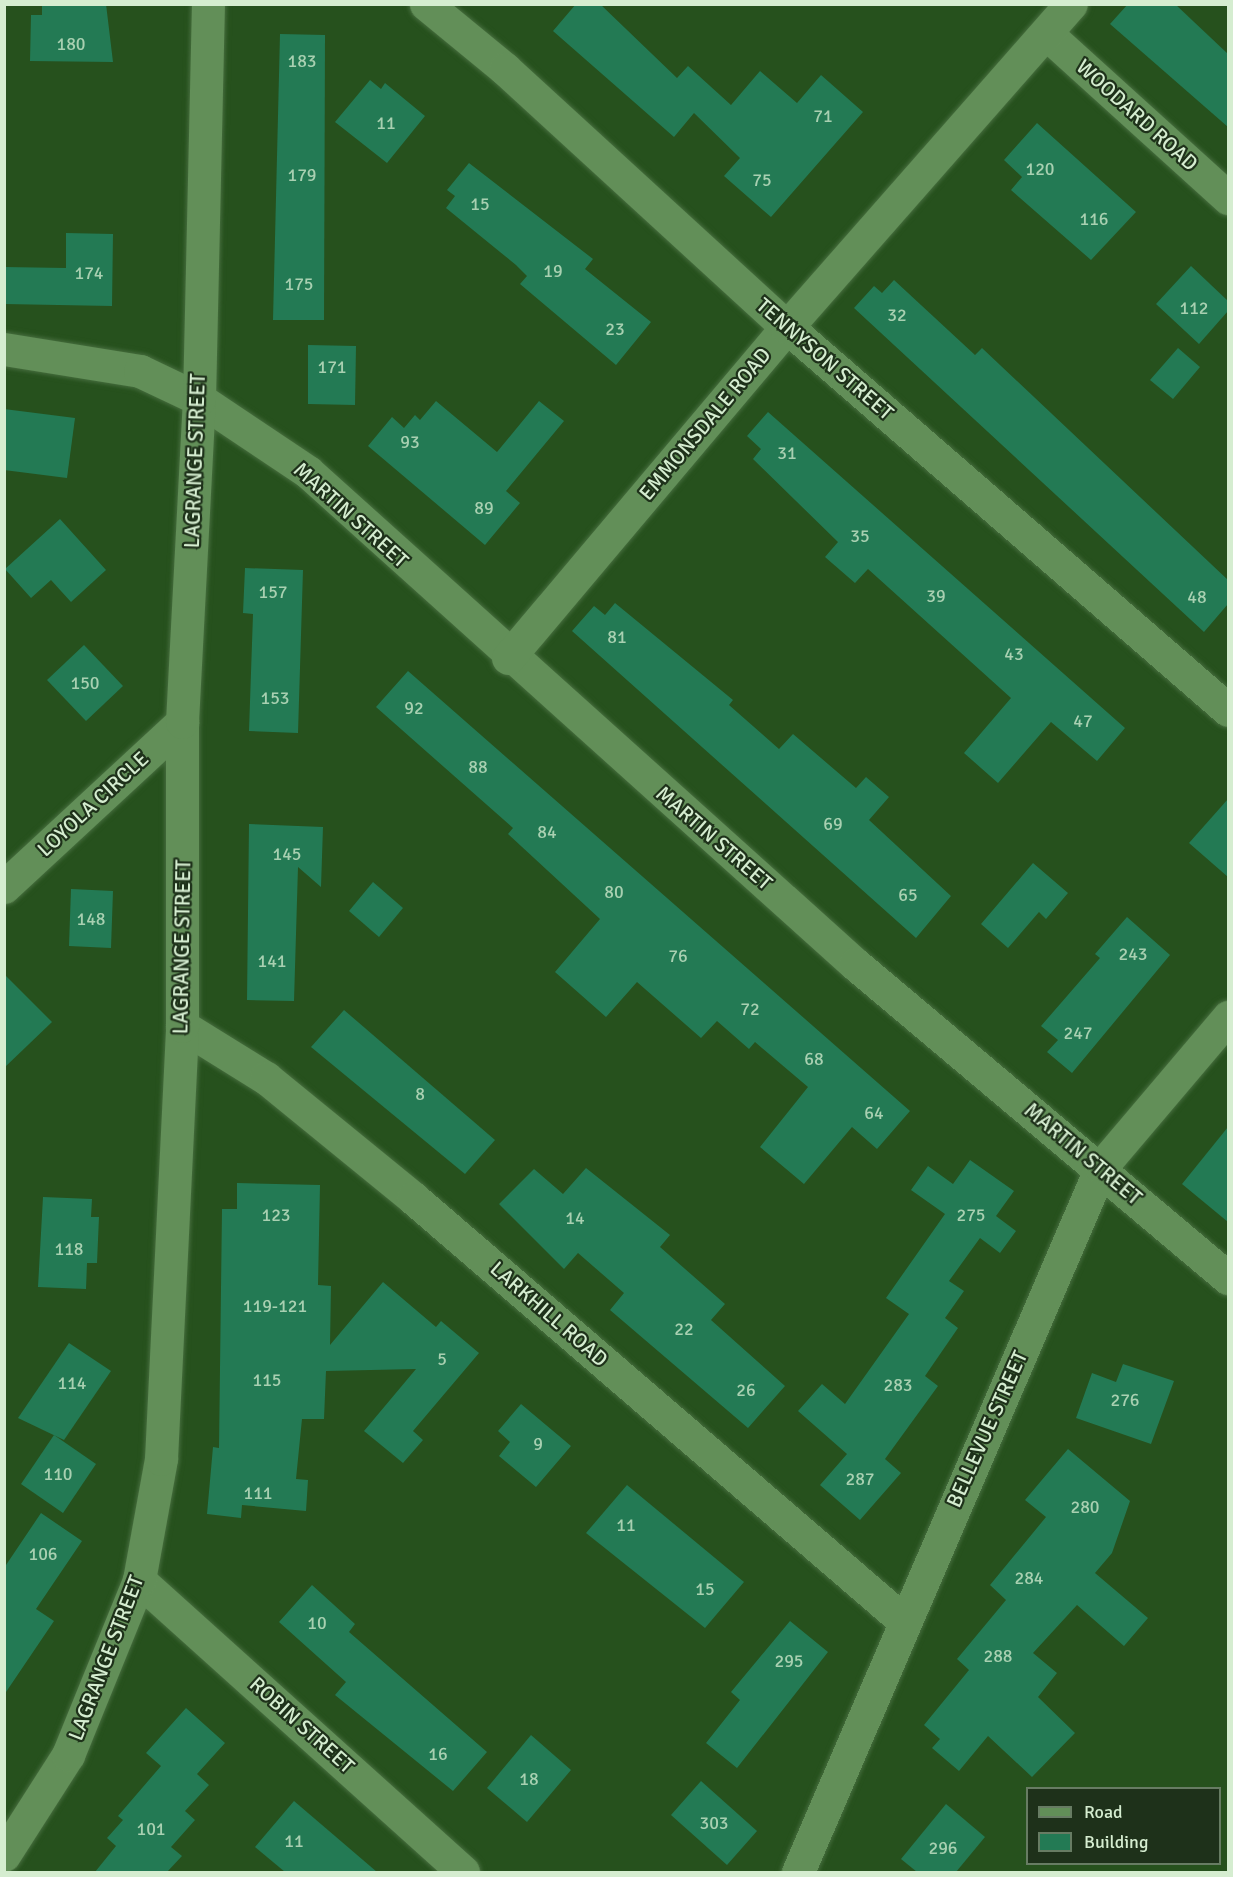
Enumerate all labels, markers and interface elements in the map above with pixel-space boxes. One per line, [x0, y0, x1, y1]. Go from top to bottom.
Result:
house number: 180 [56, 33, 86, 55]
house number: 183 [287, 50, 317, 72]
street label: WOODARD ROAD [1071, 54, 1203, 176]
house number: 71 [813, 105, 833, 127]
house number: 11 [376, 112, 396, 134]
house number: 120 [1025, 158, 1055, 180]
house number: 179 [287, 164, 317, 186]
house number: 75 [752, 169, 772, 191]
house number: 15 [470, 193, 490, 215]
house number: 116 [1079, 208, 1109, 230]
house number: 19 [543, 260, 563, 282]
house number: 174 [74, 262, 104, 284]
house number: 175 [284, 273, 314, 295]
street label: TENNYSON STREET [751, 293, 899, 425]
house number: 112 [1179, 297, 1209, 319]
house number: 32 [887, 304, 907, 326]
house number: 23 [605, 318, 625, 340]
street label: EMMONSDALE ROAD [634, 343, 776, 505]
house number: 171 [317, 356, 347, 378]
street label: LAGRANGE STREET [179, 373, 211, 549]
house number: 93 [400, 431, 420, 453]
house number: 31 [777, 442, 797, 464]
street label: MARTIN STREET [288, 457, 414, 573]
house number: 89 [474, 497, 494, 519]
house number: 35 [850, 525, 870, 547]
house number: 157 [258, 581, 288, 603]
house number: 39 [926, 585, 946, 607]
house number: 48 [1187, 586, 1207, 608]
house number: 81 [607, 626, 627, 648]
house number: 43 [1004, 643, 1024, 665]
house number: 150 [70, 672, 100, 694]
house number: 153 [260, 687, 290, 709]
house number: 92 [404, 697, 424, 719]
house number: 47 [1073, 710, 1093, 732]
street label: LOYOLA CIRCLE [32, 746, 154, 862]
house number: 88 [468, 756, 488, 778]
street label: MARTIN STREET [651, 781, 777, 895]
house number: 69 [823, 813, 843, 835]
house number: 84 [537, 821, 557, 843]
house number: 145 [272, 843, 302, 865]
street label: LAGRANGE STREET [168, 859, 196, 1035]
house number: 80 [604, 881, 624, 903]
house number: 65 [898, 884, 918, 906]
house number: 148 [76, 908, 106, 930]
house number: 243 [1118, 943, 1148, 965]
house number: 76 [668, 945, 688, 967]
house number: 141 [257, 950, 287, 972]
house number: 72 [740, 998, 760, 1020]
house number: 247 [1063, 1022, 1093, 1044]
house number: 68 [804, 1048, 824, 1070]
house number: 8 [415, 1083, 425, 1105]
street label: MARTIN STREET [1019, 1098, 1147, 1210]
house number: 64 [864, 1102, 884, 1124]
house number: 123 [261, 1204, 291, 1226]
house number: 275 [956, 1204, 986, 1226]
house number: 14 [565, 1207, 585, 1229]
house number: 118 [54, 1238, 84, 1260]
street label: LARKHILL ROAD [485, 1256, 613, 1372]
house number: 119-121 [243, 1295, 307, 1317]
house number: 22 [674, 1318, 694, 1340]
street label: BELLEVUE STREET [941, 1347, 1033, 1511]
house number: 5 [437, 1348, 447, 1370]
house number: 115 [252, 1369, 282, 1391]
house number: 114 [57, 1372, 87, 1394]
house number: 283 [883, 1374, 913, 1396]
house number: 26 [736, 1379, 756, 1401]
house number: 276 [1110, 1389, 1140, 1411]
house number: 9 [533, 1433, 543, 1455]
house number: 110 [43, 1463, 73, 1485]
house number: 287 [845, 1468, 875, 1490]
house number: 111 [243, 1482, 273, 1504]
house number: 280 [1070, 1496, 1100, 1518]
house number: 11 [616, 1514, 636, 1536]
house number: 106 [28, 1543, 58, 1565]
house number: 284 [1014, 1567, 1044, 1589]
street label: LAGRANGE STREET [63, 1572, 149, 1744]
house number: 15 [695, 1578, 715, 1600]
house number: 10 [307, 1612, 327, 1634]
house number: 288 [983, 1645, 1013, 1667]
house number: 295 [774, 1650, 804, 1672]
street label: ROBIN STREET [245, 1671, 359, 1779]
house number: 16 [428, 1743, 448, 1765]
house number: 18 [519, 1768, 539, 1790]
legend [1026, 1787, 1221, 1865]
text: Road [1084, 1801, 1123, 1823]
house number: 303 [699, 1812, 729, 1834]
house number: 101 [136, 1818, 166, 1840]
house number: 11 [284, 1830, 304, 1852]
text: Building [1084, 1831, 1148, 1853]
house number: 296 [928, 1837, 958, 1859]

